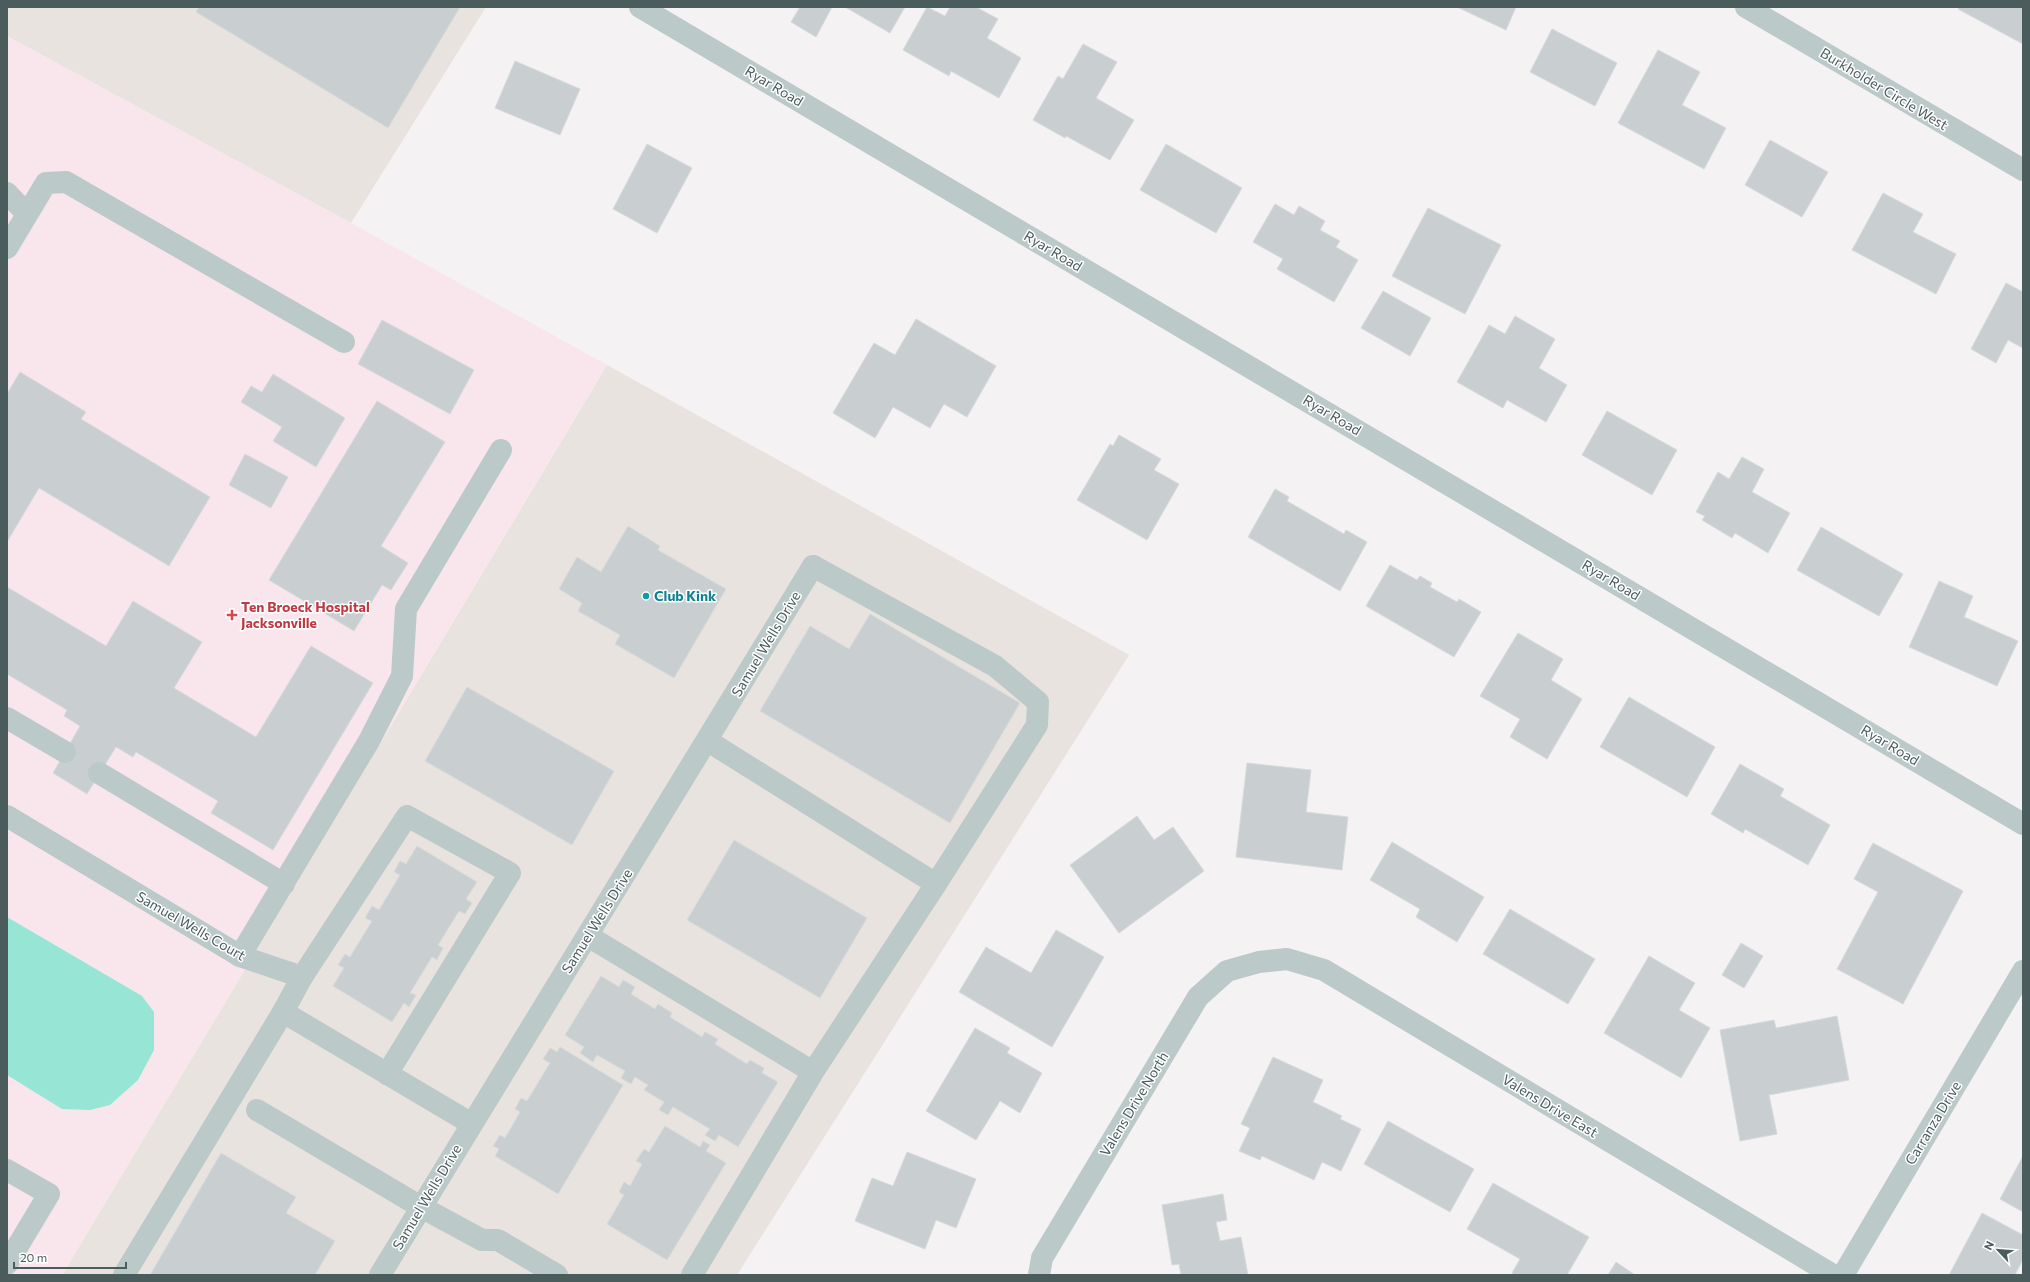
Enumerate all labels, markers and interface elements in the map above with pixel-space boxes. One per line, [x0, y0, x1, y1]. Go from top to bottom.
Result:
street label: Burkholder Circle West [1817, 44, 1951, 133]
street label: Ryar Road [742, 62, 806, 110]
street label: Ryar Road [1021, 227, 1085, 275]
street label: Ryar Road [1300, 391, 1364, 439]
street label: Ryar Road [1579, 556, 1643, 604]
place label: Club Kink [654, 587, 716, 604]
street label: Samuel Wells Drive [727, 588, 804, 699]
marker: Club Kink [641, 591, 651, 601]
place label: Ten Broeck Hospital Jacksonville [241, 598, 370, 631]
marker: Ten Broeck Hospital Jacksonville [226, 609, 238, 621]
street label: Ryar Road [1858, 721, 1922, 769]
street label: Samuel Wells Drive [558, 865, 636, 976]
street label: Samuel Wells Court [134, 887, 249, 964]
street label: Valens Drive North [1096, 1048, 1172, 1159]
street label: Valens Drive East [1499, 1070, 1601, 1141]
street label: Carranza Drive [1901, 1078, 1964, 1167]
street label: Samuel Wells Drive [388, 1141, 465, 1252]
north arrow [1978, 1230, 2018, 1270]
text: N [1981, 1239, 1996, 1252]
scale bar [14, 1244, 126, 1270]
text: 20 m [20, 1250, 47, 1264]

